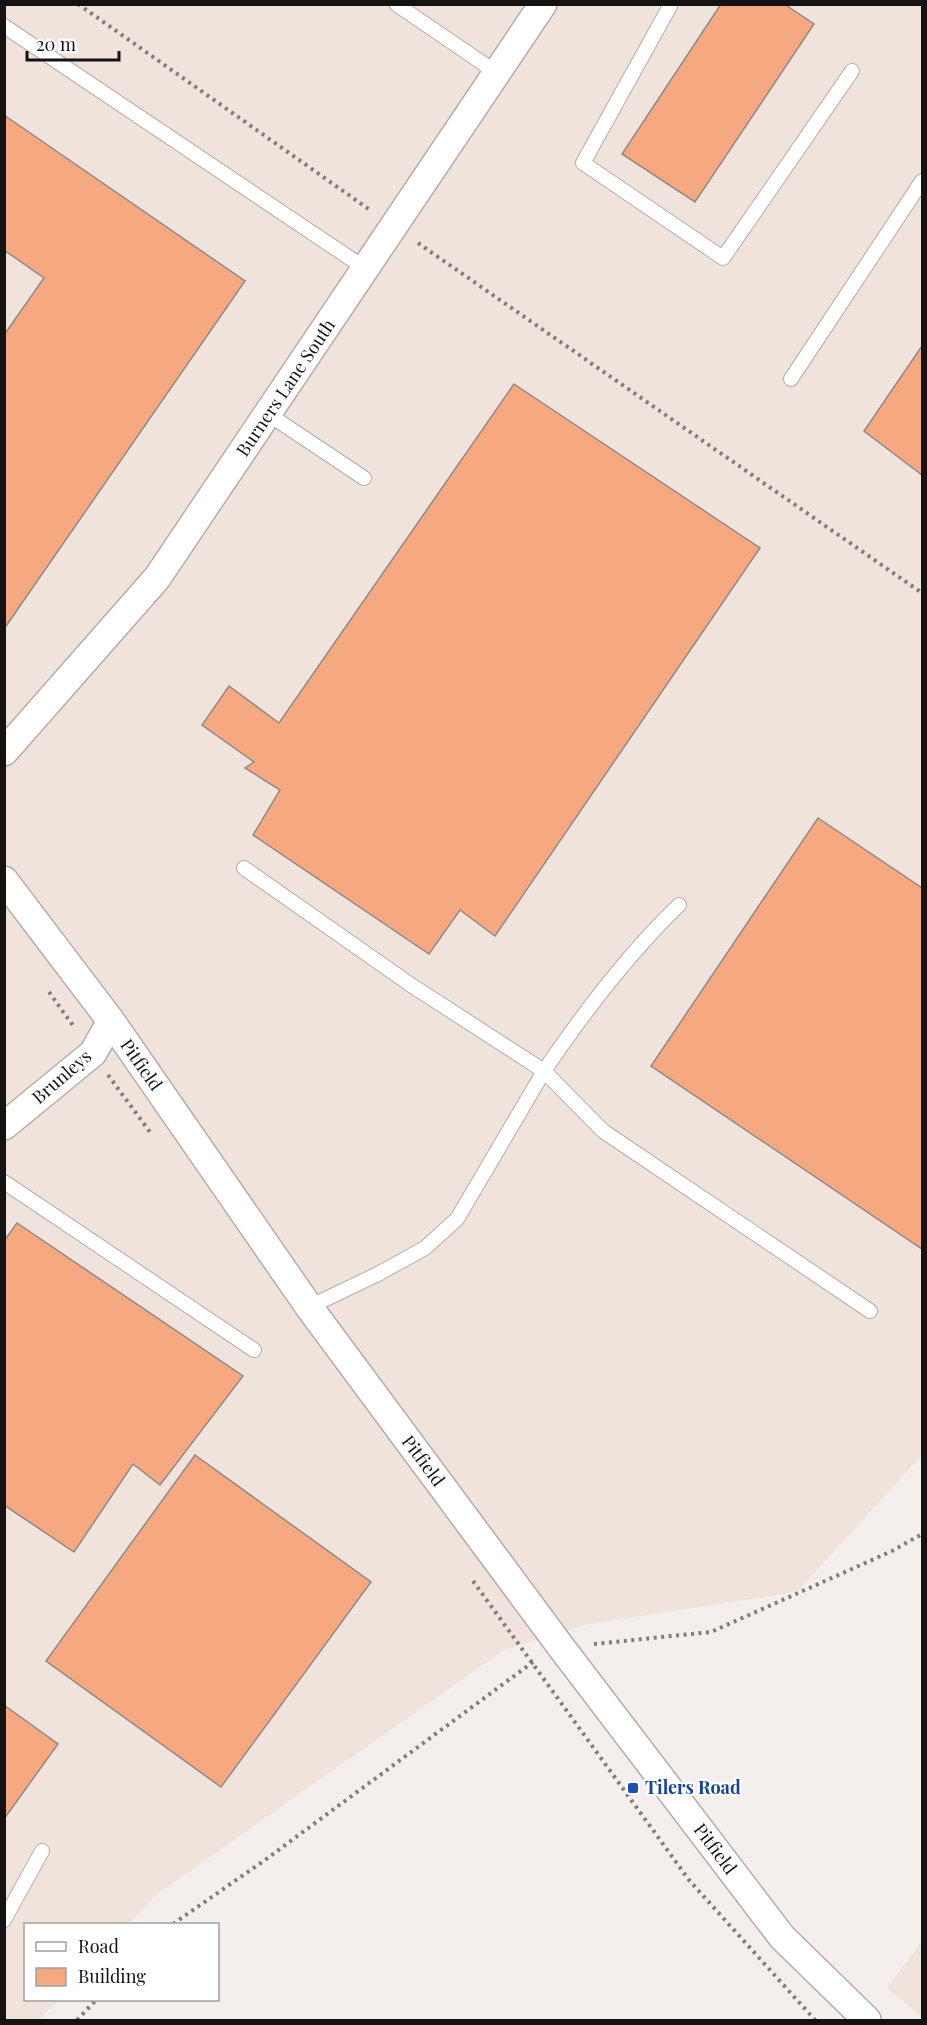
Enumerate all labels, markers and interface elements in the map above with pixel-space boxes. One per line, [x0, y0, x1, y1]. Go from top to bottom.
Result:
scale bar [27, 24, 118, 62]
text: 20 m [36, 32, 76, 56]
street label: Burners Lane South [230, 314, 340, 461]
street label: Pitfield [115, 1034, 169, 1095]
street label: Brunleys [27, 1044, 96, 1109]
street label: Pitfield [397, 1430, 451, 1491]
place label: Tilers Road [645, 1775, 741, 1799]
marker: Tilers Road [626, 1781, 640, 1795]
street label: Pitfield [689, 1818, 743, 1879]
legend [24, 1923, 219, 2001]
text: Road [78, 1934, 119, 1958]
text: Building [78, 1964, 146, 1988]

